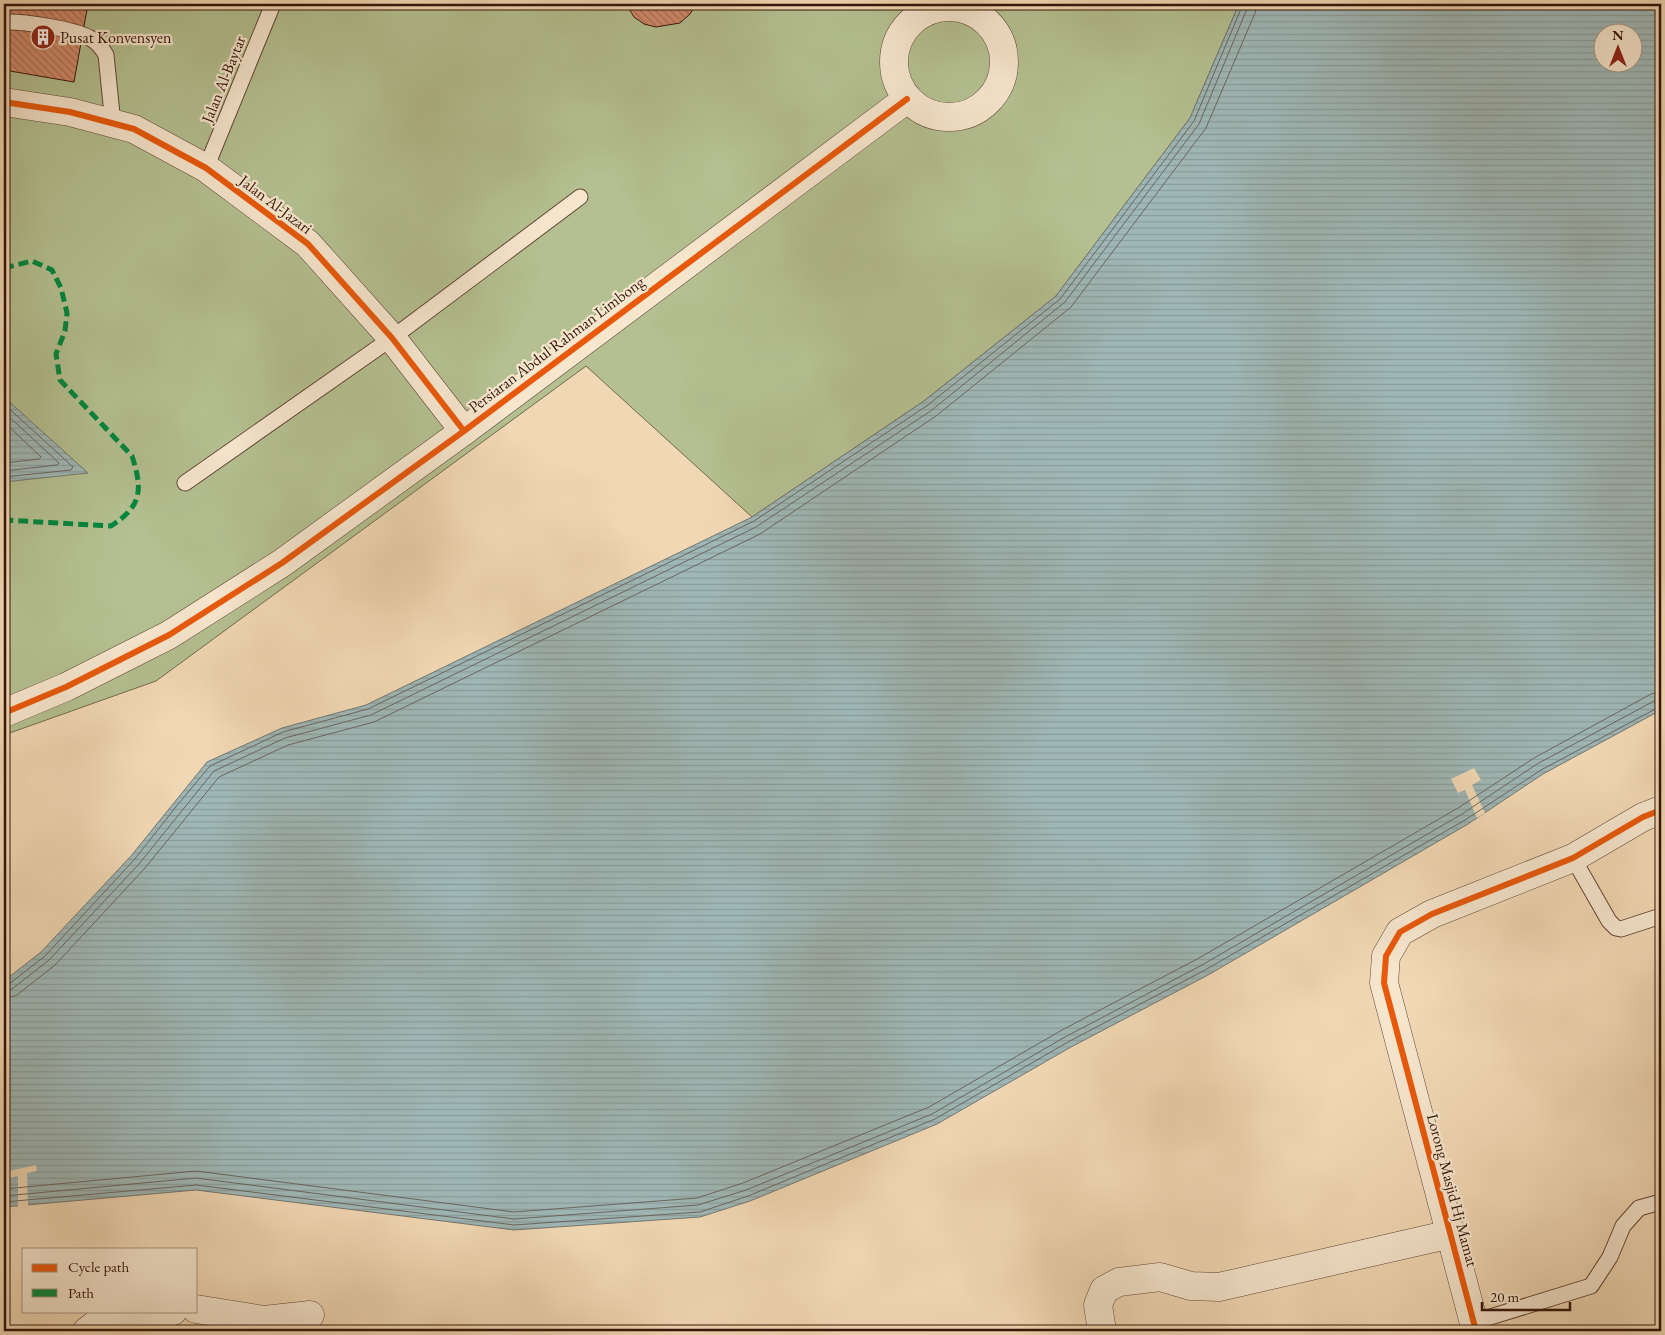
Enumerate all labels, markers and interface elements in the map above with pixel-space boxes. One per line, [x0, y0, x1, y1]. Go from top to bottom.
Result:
north arrow [1592, 22, 1642, 72]
building icon: Pusat Konvensyen [30, 24, 56, 50]
text: N [1612, 26, 1624, 44]
place label: Pusat Konvensyen [60, 27, 172, 48]
street label: Jalan Al-Baytar [196, 32, 251, 128]
street label: Jalan Al-Jazari [233, 169, 316, 239]
street label: Persiaran Abdul Rahman Limbong [464, 271, 649, 418]
street label: Lorong Masjid Hj Mamat [1422, 1111, 1483, 1269]
legend [22, 1248, 198, 1312]
text: Cycle path [68, 1257, 130, 1276]
scale bar [1482, 1280, 1570, 1312]
text: Path [68, 1283, 94, 1302]
text: 20 m [1490, 1287, 1519, 1306]

